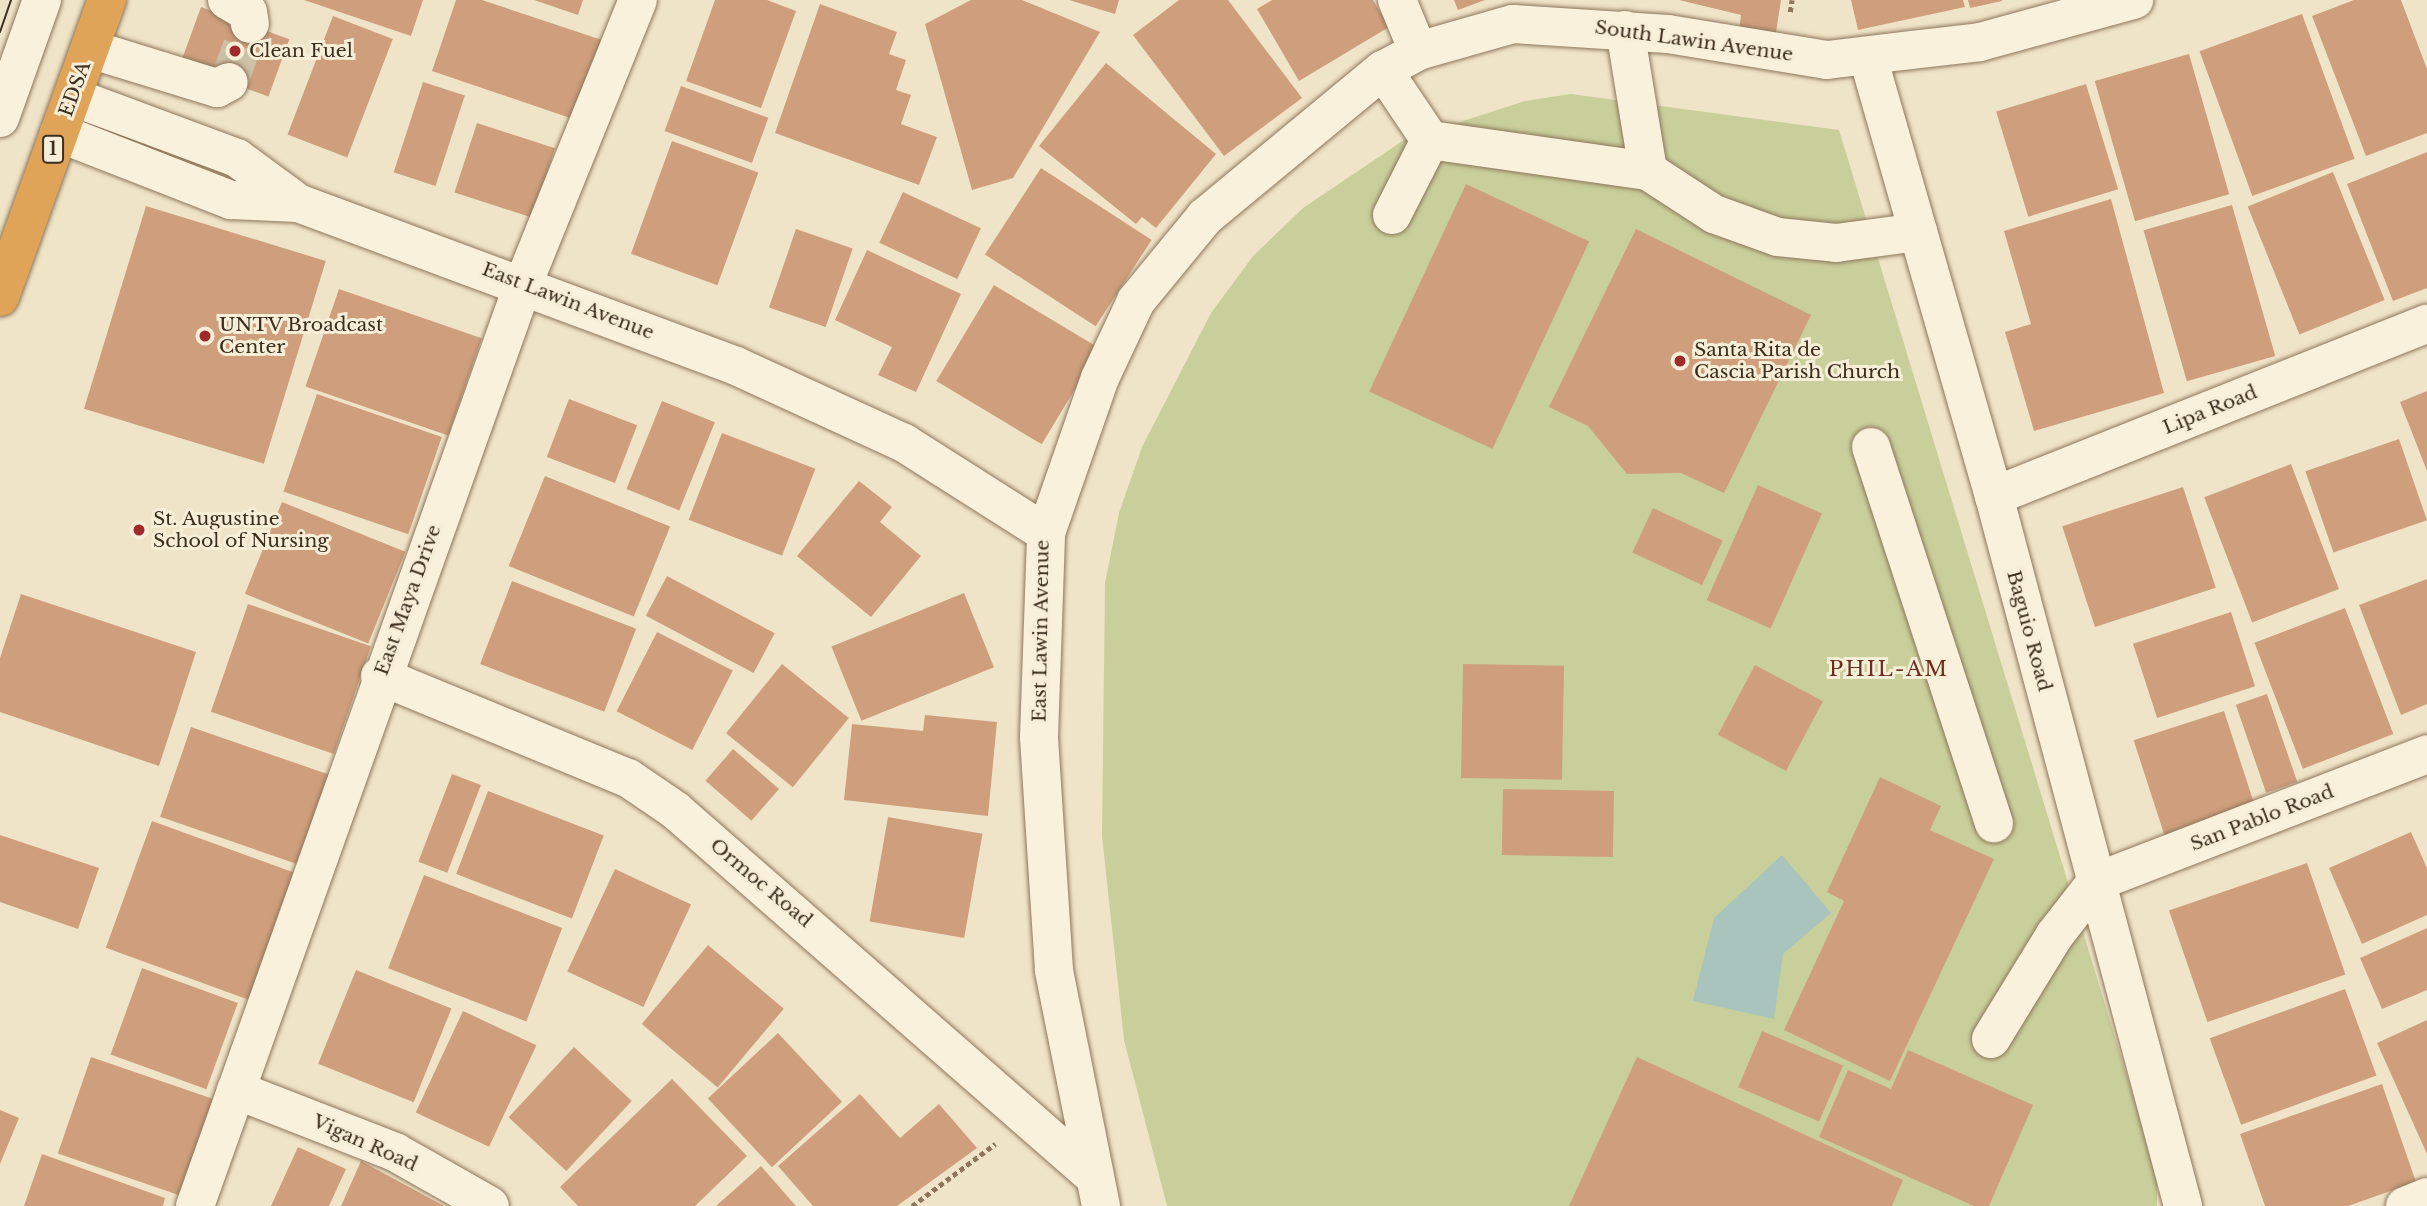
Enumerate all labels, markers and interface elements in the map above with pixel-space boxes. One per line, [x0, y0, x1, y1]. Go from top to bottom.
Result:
street label: South Lawin Avenue [1593, 16, 1795, 66]
place label: Clean Fuel [249, 40, 353, 62]
marker: Clean Fuel [227, 43, 243, 59]
street label: EDSA [55, 58, 95, 120]
road number: 1 [41, 134, 65, 164]
street label: East Lawin Avenue [478, 258, 658, 344]
place label: UNTV Broadcast Center [219, 314, 384, 358]
marker: UNTV Broadcast Center [197, 328, 213, 344]
place label: Santa Rita de Cascia Parish Church [1694, 339, 1900, 383]
marker: Santa Rita de Cascia Parish Church [1672, 353, 1688, 369]
street label: Lipa Road [2159, 381, 2261, 439]
place label: St. Augustine School of Nursing [153, 508, 329, 552]
marker: St. Augustine School of Nursing [131, 522, 147, 538]
street label: East Maya Drive [370, 522, 446, 678]
street label: East Lawin Avenue [1028, 539, 1054, 723]
street label: Baguio Road [2002, 568, 2056, 694]
district label: PHIL-AM [1830, 656, 1948, 682]
street label: San Pablo Road [2187, 780, 2337, 856]
street label: Ormoc Road [705, 834, 817, 932]
street label: Vigan Road [309, 1110, 421, 1176]

